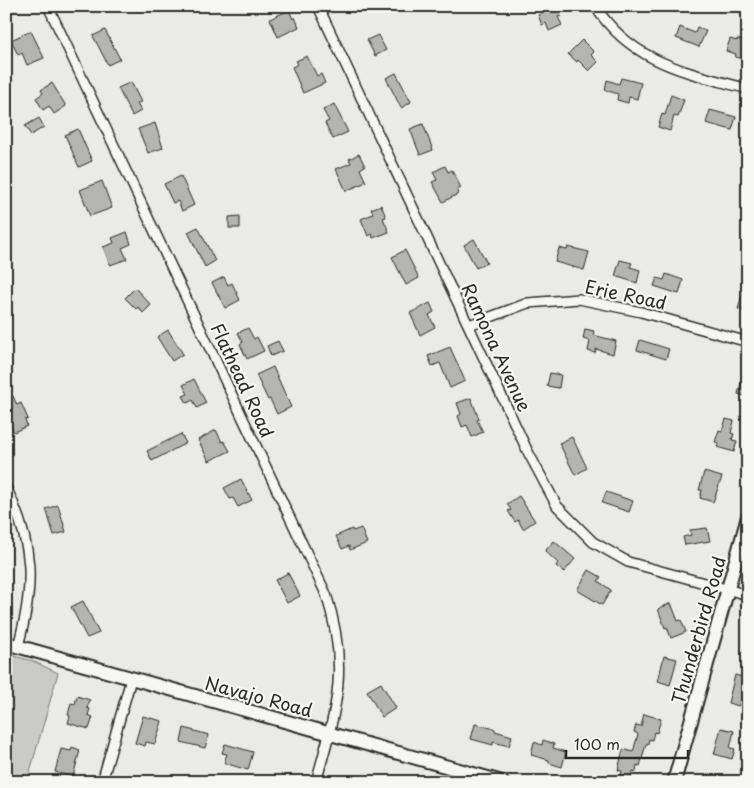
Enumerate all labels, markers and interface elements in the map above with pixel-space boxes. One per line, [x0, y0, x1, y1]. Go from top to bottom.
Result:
street label: Erie Road [583, 272, 669, 316]
street label: Ramona Avenue [455, 278, 539, 416]
street label: Flathead Road [205, 318, 281, 442]
street label: Thunderbird Road [664, 553, 732, 707]
street label: Navajo Road [202, 669, 316, 723]
scale bar [566, 728, 689, 760]
text: 100 m [574, 732, 620, 755]

